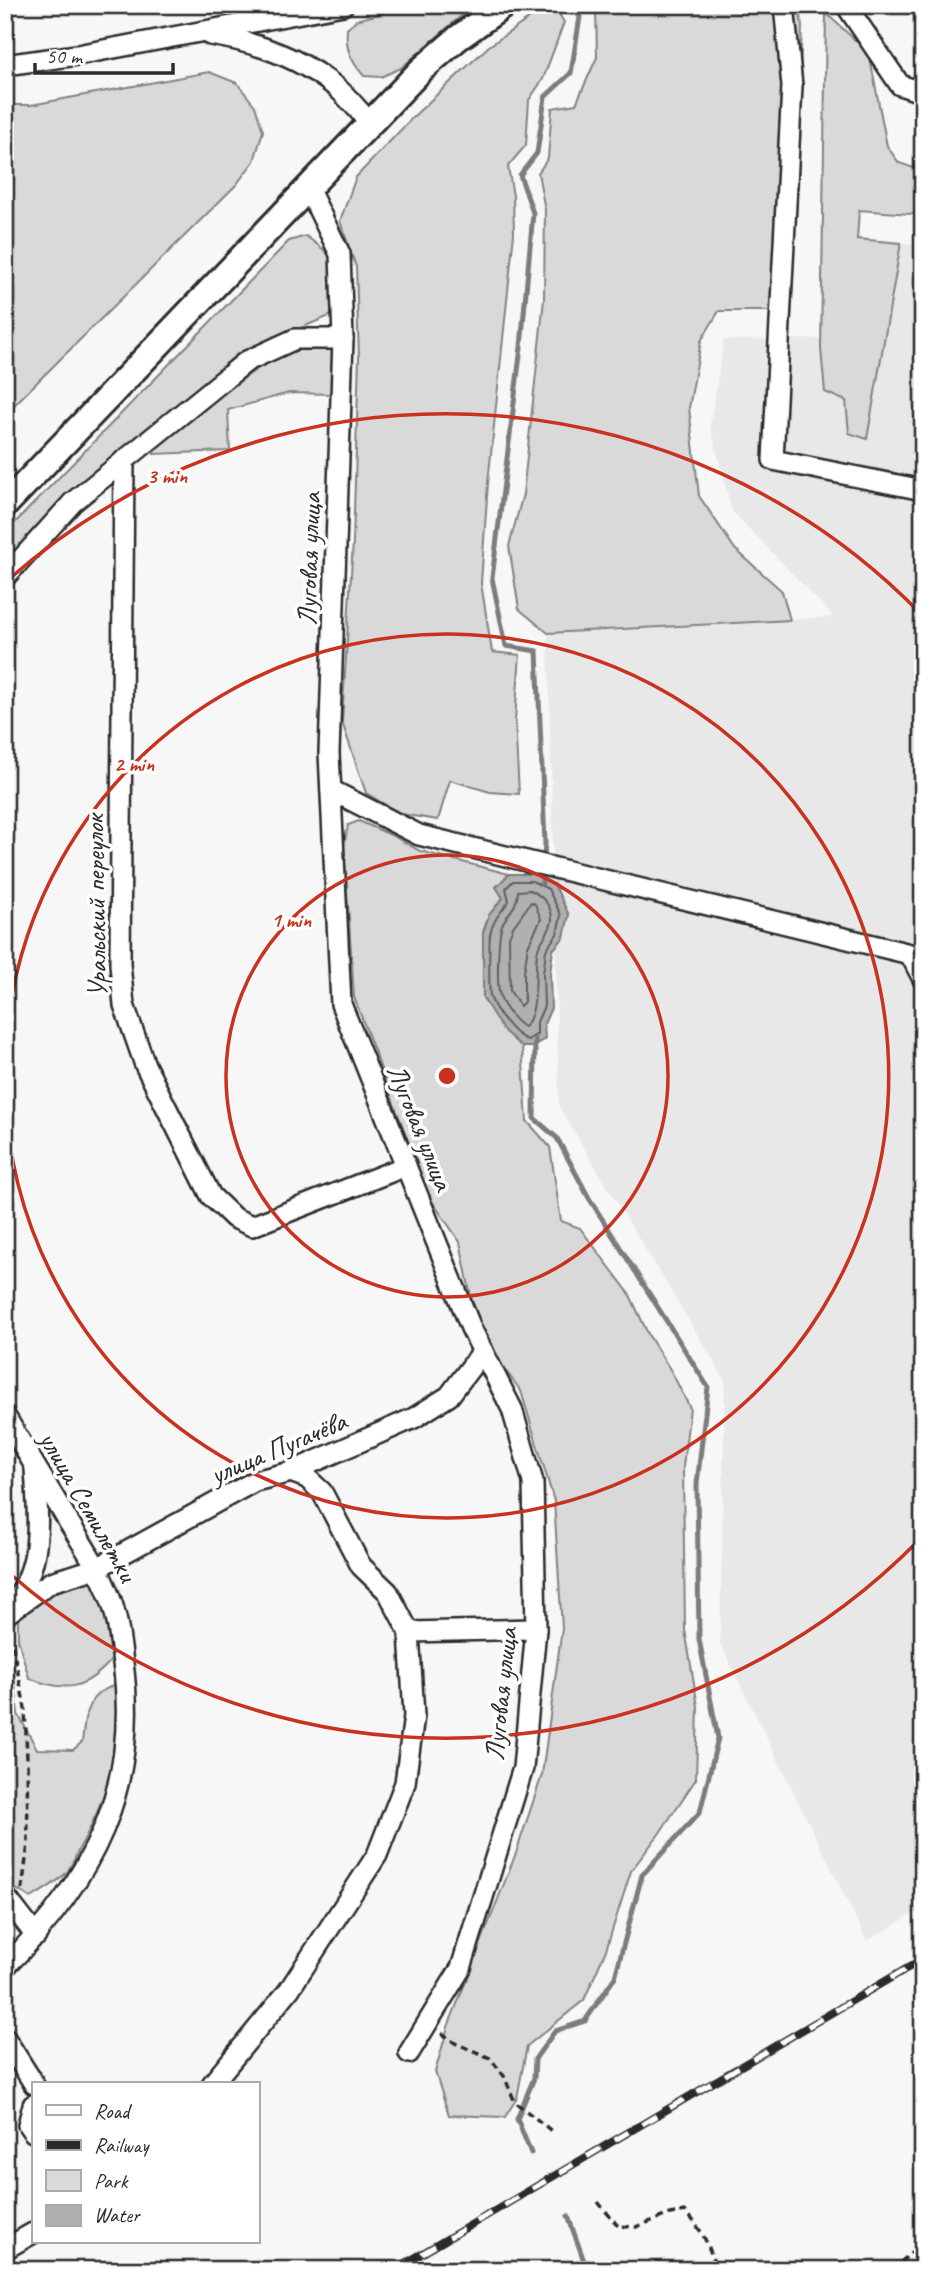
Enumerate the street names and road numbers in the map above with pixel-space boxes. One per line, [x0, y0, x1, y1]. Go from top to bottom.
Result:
street label: Луговая улица [289, 490, 328, 626]
street label: Уральский переулок [76, 812, 115, 998]
street label: Луговая улица [379, 1059, 462, 1197]
street label: улица Пугачёва [203, 1402, 353, 1493]
street label: улица Семилетки [30, 1423, 146, 1589]
street label: Луговая улица [476, 1624, 525, 1762]

